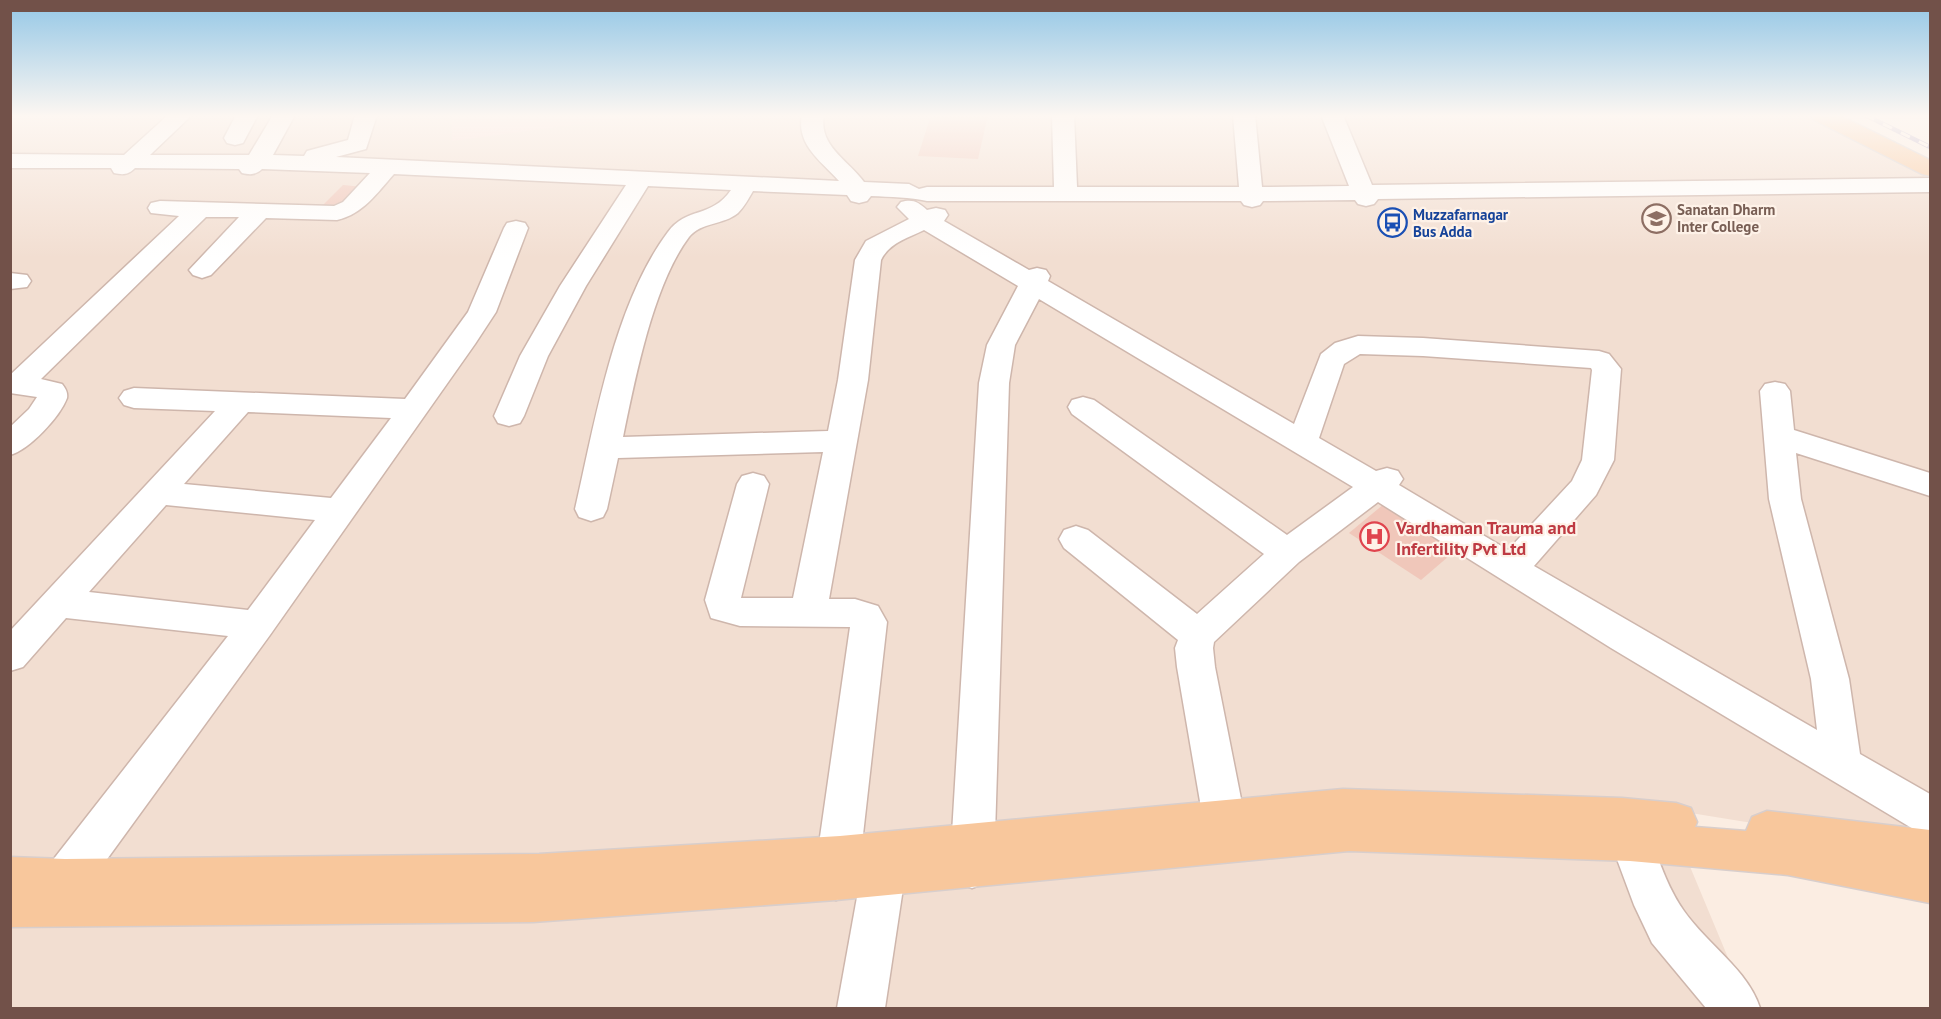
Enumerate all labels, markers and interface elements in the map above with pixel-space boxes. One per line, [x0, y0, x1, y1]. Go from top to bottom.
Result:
place label: Sanatan Dharm Inter College [1677, 200, 1775, 236]
school or university icon: Sanatan Dharm Inter College [1640, 202, 1672, 234]
place label: Muzzafarnagar Bus Adda [1413, 205, 1509, 241]
bus stop icon: Muzzafarnagar Bus Adda [1376, 207, 1408, 239]
place label: Vardhaman Trauma and Infertility Pvt Ltd [1395, 516, 1576, 560]
hospital icon: Vardhaman Trauma and Infertility Pvt Ltd [1359, 521, 1391, 553]

